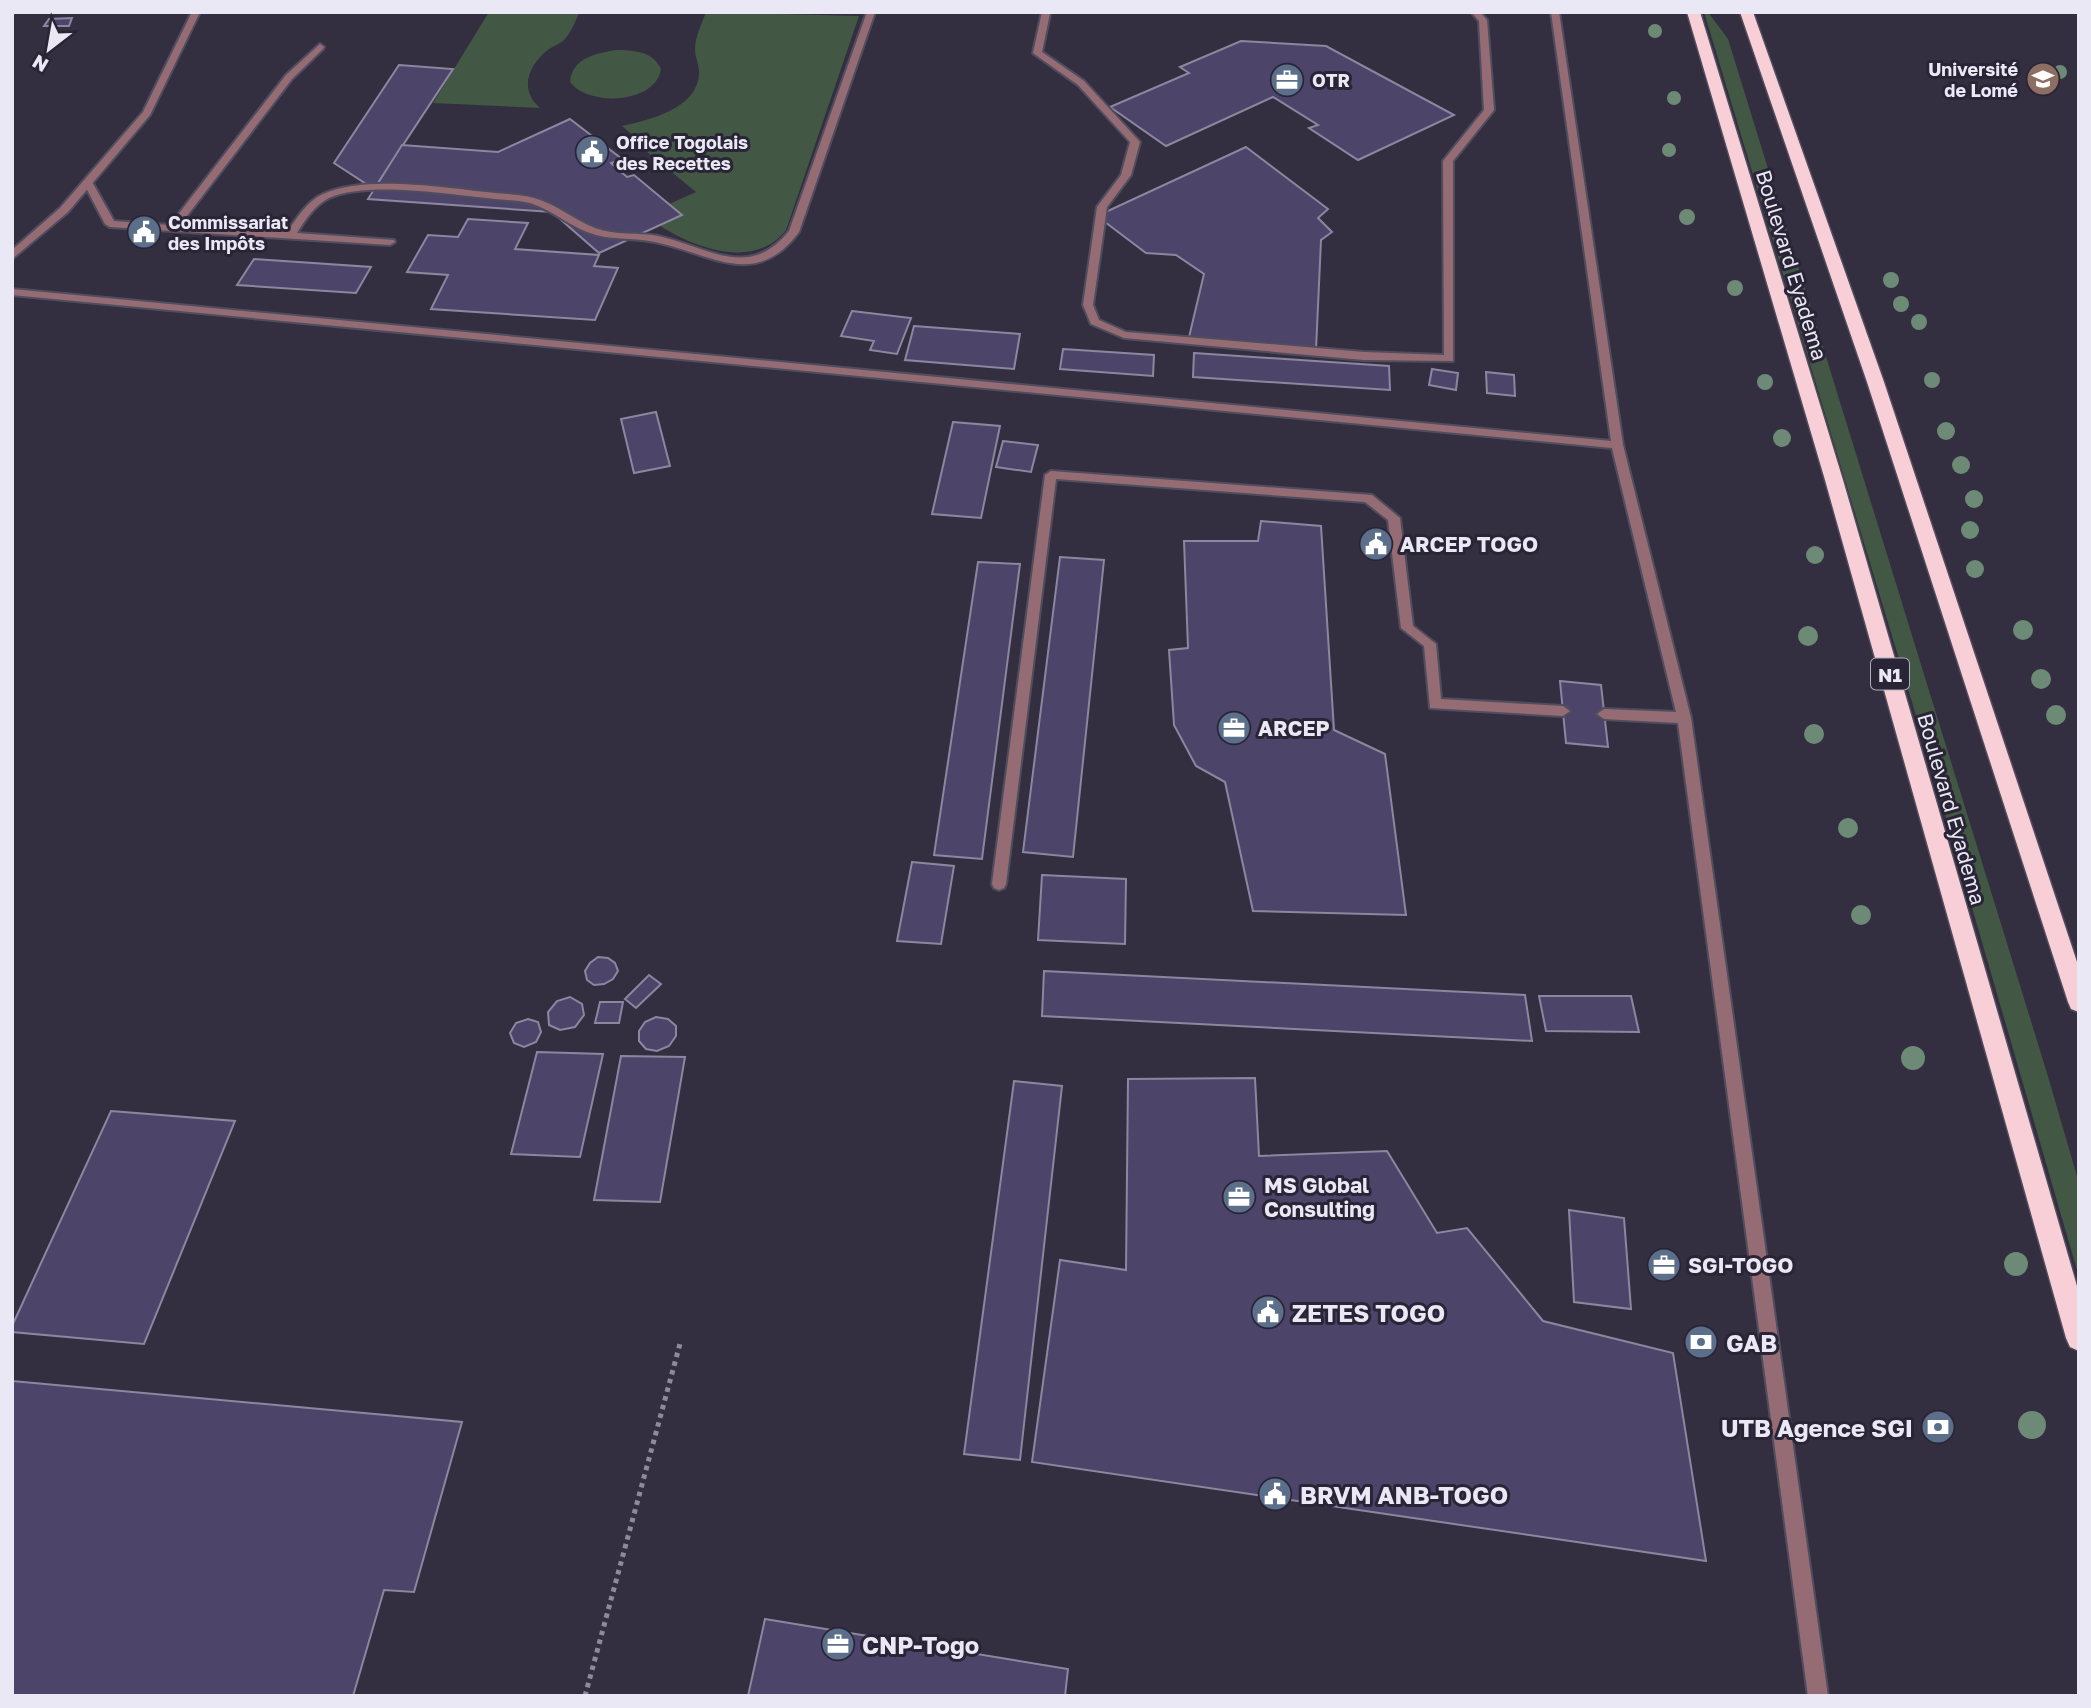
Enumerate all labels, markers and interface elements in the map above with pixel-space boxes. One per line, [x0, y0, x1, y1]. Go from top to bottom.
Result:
north arrow [14, 14, 84, 84]
text: N [28, 50, 52, 78]
place label: Université de Lomé [1928, 58, 2018, 101]
school or university icon: Université de Lomé [2024, 60, 2062, 98]
office icon: OTR [1268, 61, 1306, 99]
place label: OTR [1312, 69, 1350, 91]
place label: Office Togolais des Recettes [616, 131, 748, 174]
public building icon: Office Togolais des Recettes [573, 133, 611, 171]
street label: Boulevard Eyadema [1751, 167, 1833, 363]
place label: Commissariat des Impôts [168, 211, 288, 254]
public building icon: Commissariat des Impôts [125, 213, 163, 251]
public building icon: ARCEP TOGO [1357, 525, 1395, 563]
place label: ARCEP TOGO [1400, 531, 1538, 557]
road number: N1 [1871, 659, 1909, 690]
office icon: ARCEP [1215, 709, 1253, 747]
street label: Boulevard Eyadema [1912, 710, 1992, 908]
place label: ARCEP [1258, 715, 1330, 741]
place label: MS Global Consulting [1264, 1172, 1375, 1222]
office icon: MS Global Consulting [1220, 1178, 1258, 1216]
office icon: SGI-TOGO [1645, 1246, 1683, 1284]
place label: SGI-TOGO [1688, 1252, 1793, 1278]
public building icon: ZETES TOGO [1249, 1293, 1287, 1331]
place label: ZETES TOGO [1292, 1298, 1445, 1327]
bank icon: GAB [1682, 1323, 1720, 1361]
place label: GAB [1726, 1328, 1777, 1357]
bank icon: UTB Agence SGI [1919, 1408, 1957, 1446]
place label: UTB Agence SGI [1721, 1413, 1913, 1442]
public building icon: BRVM ANB-TOGO [1256, 1475, 1294, 1513]
place label: BRVM ANB-TOGO [1300, 1480, 1508, 1509]
office icon: CNP-Togo [819, 1625, 857, 1663]
place label: CNP-Togo [862, 1630, 979, 1659]

